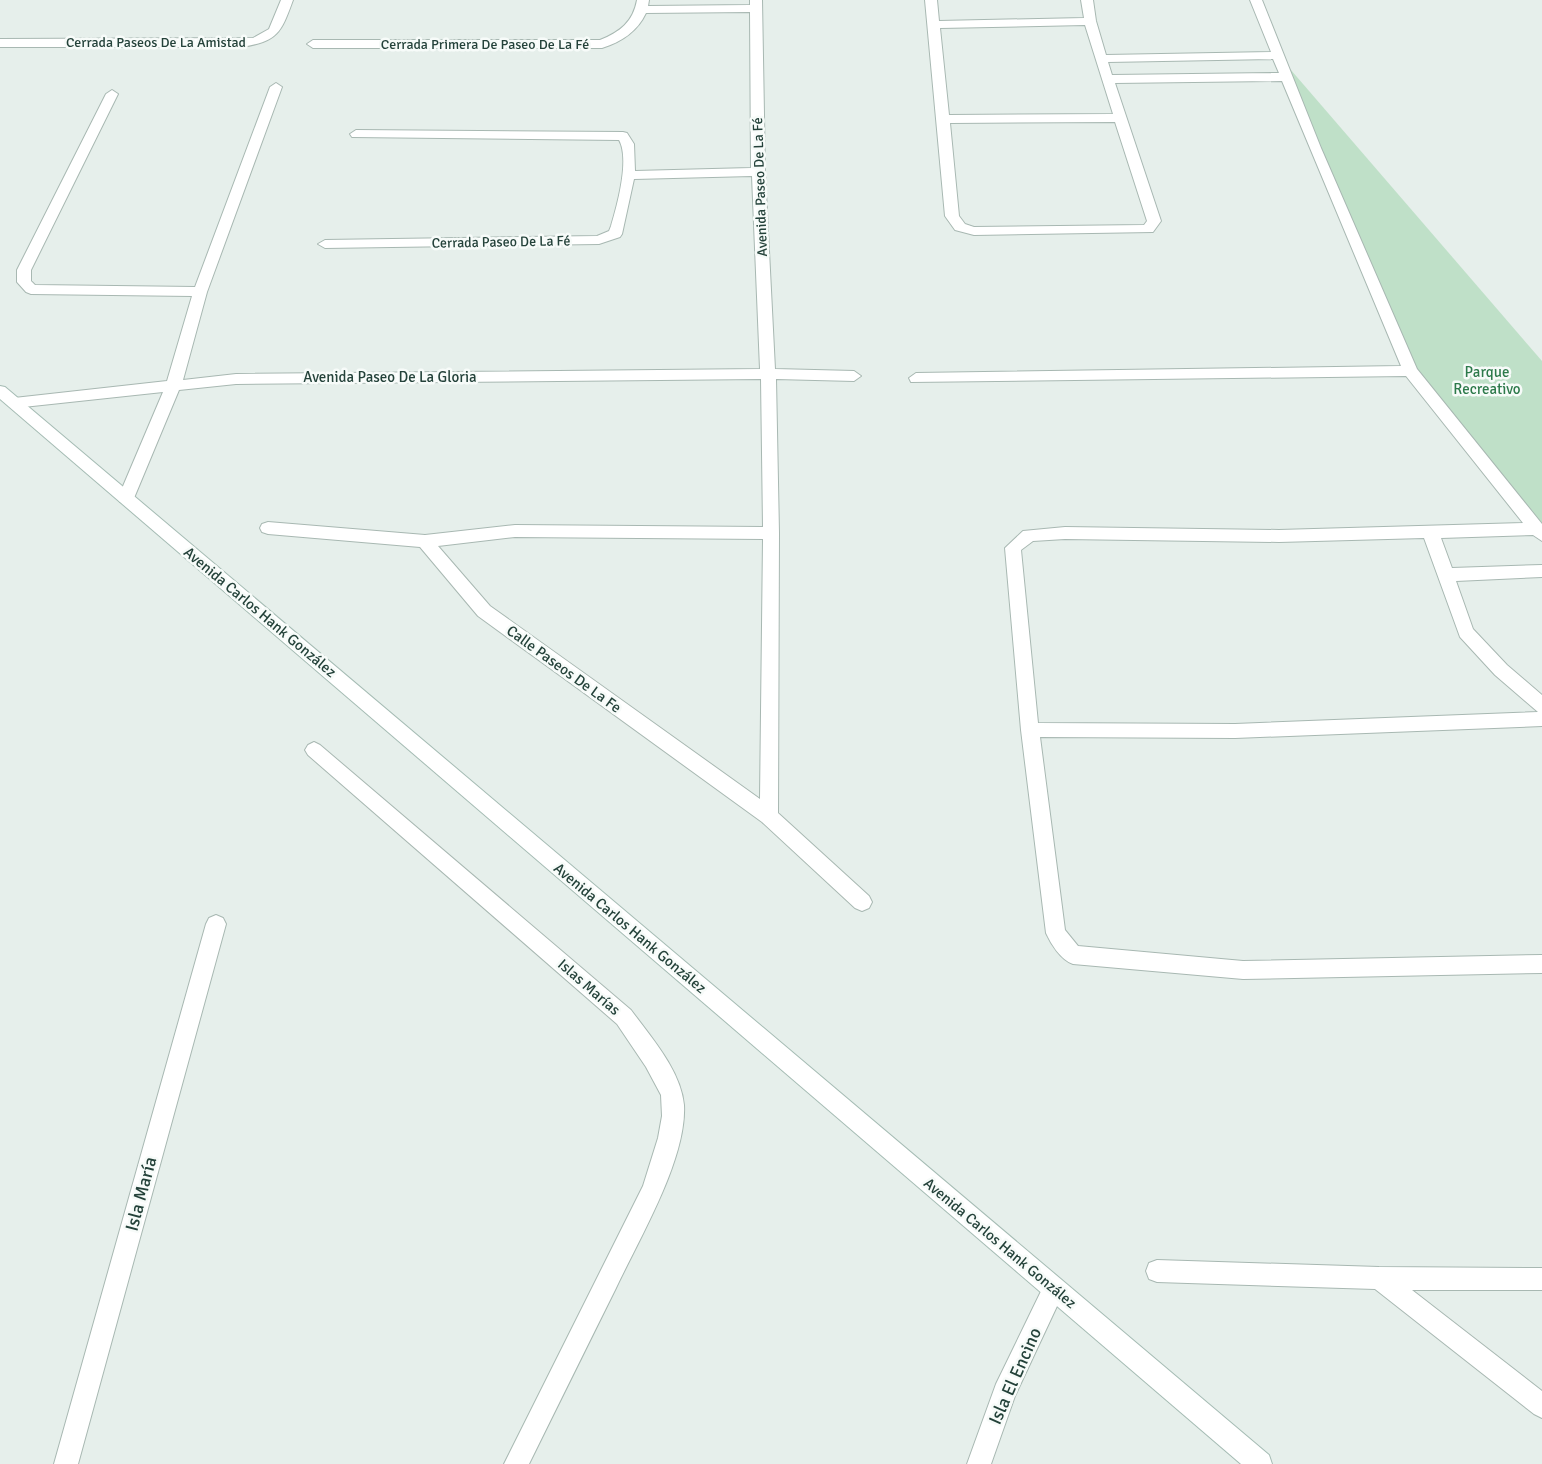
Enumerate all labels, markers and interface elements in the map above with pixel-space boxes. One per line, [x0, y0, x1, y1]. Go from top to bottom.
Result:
street label: Cerrada Paseos De La Amistad [66, 34, 246, 51]
street label: Cerrada Primera De Paseo De La Fé [381, 36, 589, 53]
street label: Avenida Paseo De La Fé [749, 117, 771, 257]
street label: Cerrada Paseo De La Fé [431, 232, 571, 252]
park label: Parque Recreativo [1453, 363, 1521, 398]
street label: Avenida Paseo De La Gloria [303, 368, 477, 386]
street label: Avenida Carlos Hank González [180, 543, 340, 681]
street label: Calle Paseos De La Fe [503, 621, 625, 717]
street label: Avenida Carlos Hank González [550, 859, 710, 997]
street label: Islas Marías [554, 955, 624, 1019]
street label: Isla María [121, 1154, 161, 1234]
street label: Avenida Carlos Hank González [920, 1174, 1080, 1312]
street label: Isla El Encino [984, 1324, 1046, 1428]

